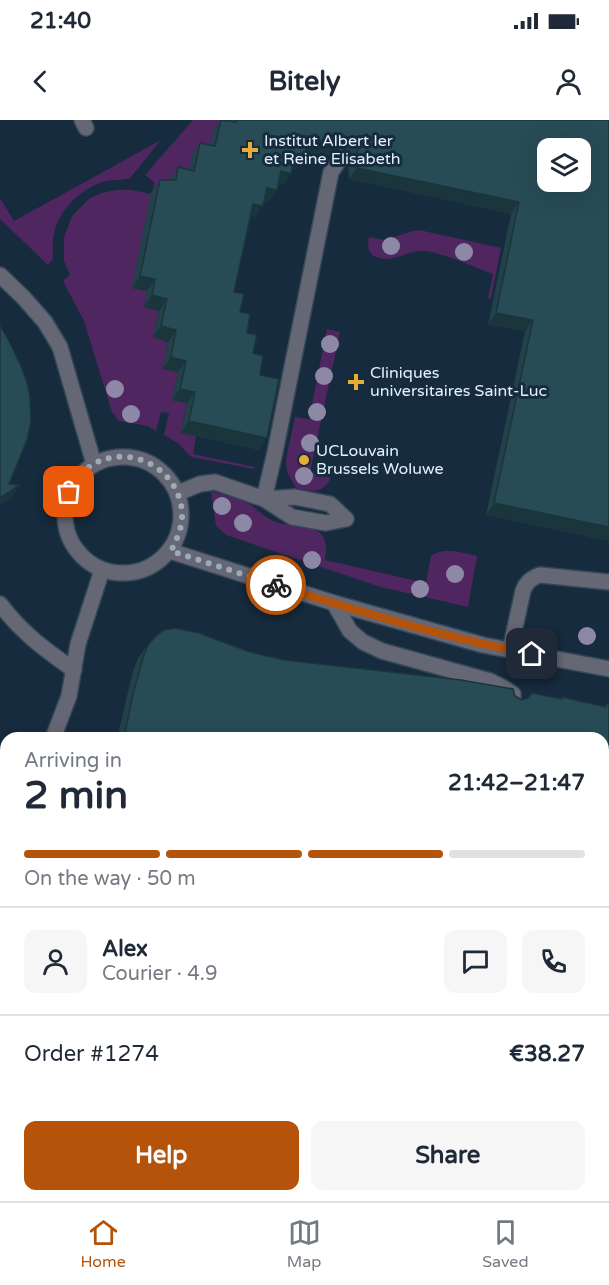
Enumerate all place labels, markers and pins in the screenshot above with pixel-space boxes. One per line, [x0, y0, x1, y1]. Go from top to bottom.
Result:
place label: Institut Albert Ier et Reine Elisabeth [264, 131, 401, 169]
marker: Institut Albert Ier et Reine Elisabeth [241, 141, 259, 159]
place label: Cliniques universitaires Saint-Luc [370, 363, 547, 401]
marker: Cliniques universitaires Saint-Luc [347, 373, 365, 391]
place label: UCLouvain Brussels Woluwe [316, 441, 444, 479]
marker: UCLouvain Brussels Woluwe [297, 453, 311, 467]
pin [43, 466, 94, 517]
pin [506, 628, 557, 679]

